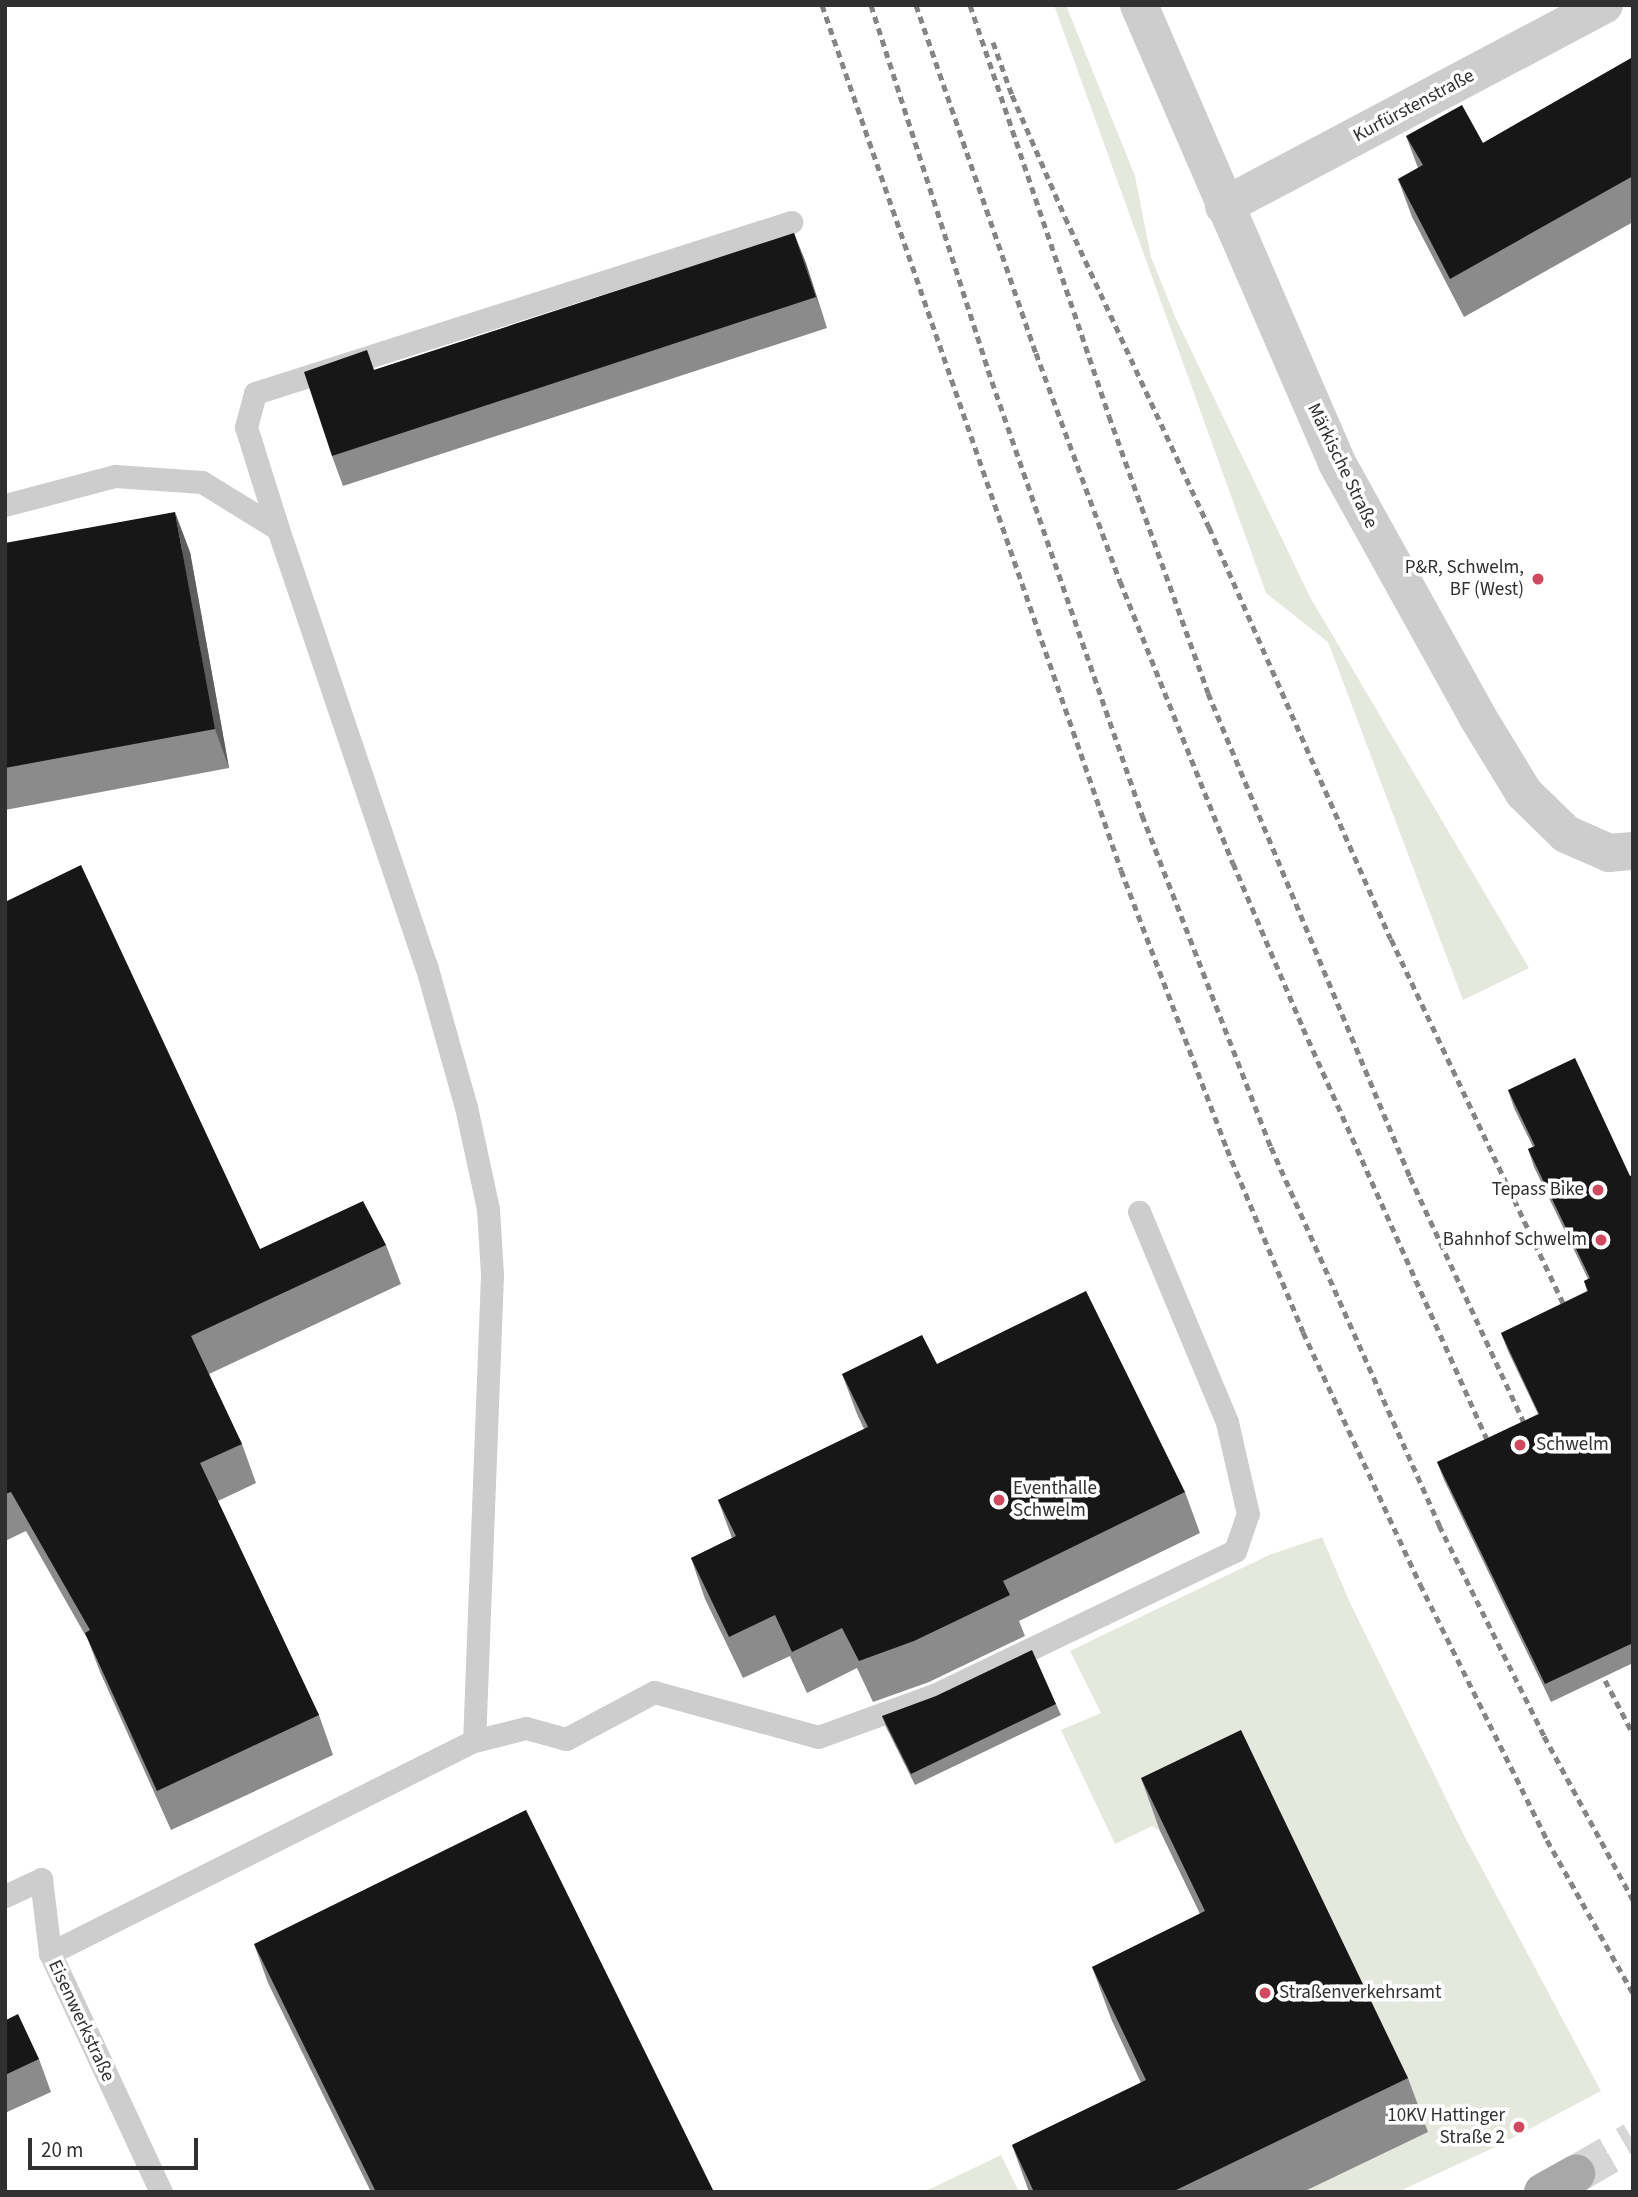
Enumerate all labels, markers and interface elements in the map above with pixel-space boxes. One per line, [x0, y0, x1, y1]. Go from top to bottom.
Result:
street label: Kurfürstenstraße [1350, 65, 1478, 147]
street label: Märkische Straße [1302, 400, 1382, 532]
place label: P&R, Schwelm, BF (West) [1405, 557, 1524, 601]
marker: P&R, Schwelm, BF (West) [1530, 571, 1546, 587]
place label: Tepass Bike [1492, 1179, 1584, 1201]
marker: Tepass Bike [1590, 1182, 1606, 1198]
place label: Bahnhof Schwelm [1443, 1229, 1587, 1251]
marker: Bahnhof Schwelm [1593, 1232, 1609, 1248]
place label: Schwelm [1536, 1434, 1609, 1456]
marker: Schwelm [1510, 1435, 1530, 1455]
place label: Eventhalle Schwelm [1013, 1478, 1097, 1522]
marker: Eventhalle Schwelm [991, 1492, 1007, 1508]
street label: Eisenwerkstraße [43, 1957, 119, 2085]
place label: Straßenverkehrsamt [1279, 1982, 1441, 2004]
marker: Straßenverkehrsamt [1257, 1985, 1273, 2001]
place label: 10KV Hattinger Straße 2 [1387, 2105, 1505, 2149]
marker: 10KV Hattinger Straße 2 [1511, 2119, 1527, 2135]
scale bar [32, 2124, 201, 2168]
text: 20 m [41, 2135, 83, 2165]

